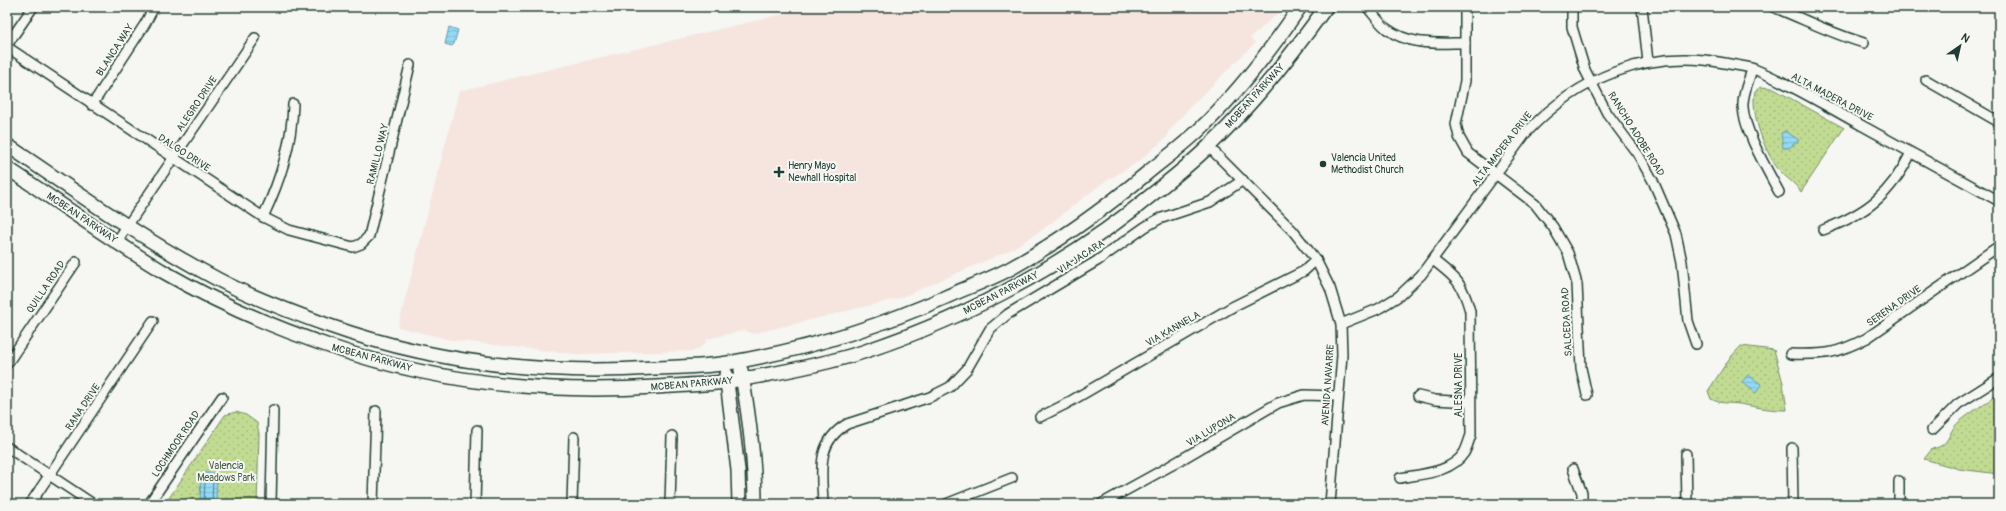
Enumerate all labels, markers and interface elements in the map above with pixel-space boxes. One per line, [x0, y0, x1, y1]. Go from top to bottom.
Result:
street label: BLANCA WAY [94, 22, 136, 78]
north arrow [1940, 26, 1980, 66]
text: N [1959, 31, 1972, 46]
street label: MCBEAN PARKWAY [1223, 61, 1287, 131]
street label: ALTA MADERA DRIVE [1789, 70, 1875, 124]
street label: ALEGRO DRIVE [174, 74, 220, 134]
street label: RANCHO ADOBE ROAD [1605, 90, 1667, 178]
street label: ALTA MADERA DRIVE [1469, 109, 1535, 189]
street label: RAMILLO WAY [365, 122, 391, 186]
street label: DALGO DRIVE [156, 132, 212, 174]
place label: Valencia United Methodist Church [1331, 152, 1404, 176]
marker: Valencia United Methodist Church [1318, 159, 1328, 169]
place label: Henry Mayo Newhall Hospital [788, 160, 856, 184]
marker: Henry Mayo Newhall Hospital [773, 166, 785, 178]
street label: MCBEAN PARKWAY [44, 190, 120, 246]
street label: VIA JACARA [1055, 237, 1107, 277]
street label: QUILLA ROAD [24, 259, 68, 315]
street label: MCBEAN PARKWAY [961, 269, 1041, 317]
street label: SERENA DRIVE [1864, 283, 1924, 329]
street label: SALCEDA ROAD [1559, 287, 1575, 357]
street label: VIA KANNELA [1144, 308, 1203, 349]
street label: MCBEAN PARKWAY [331, 342, 414, 375]
street label: AVENIDA NAVARRE [1319, 344, 1337, 426]
street label: ALESNA DRIVE [1453, 353, 1465, 417]
street label: MCBEAN PARKWAY [650, 374, 734, 394]
street label: RANA DRIVE [63, 381, 103, 433]
street label: LOCHMOOR ROAD [149, 409, 203, 479]
street label: VIA LUPONA [1184, 410, 1238, 449]
park label: Valencia Meadows Park [197, 460, 256, 484]

